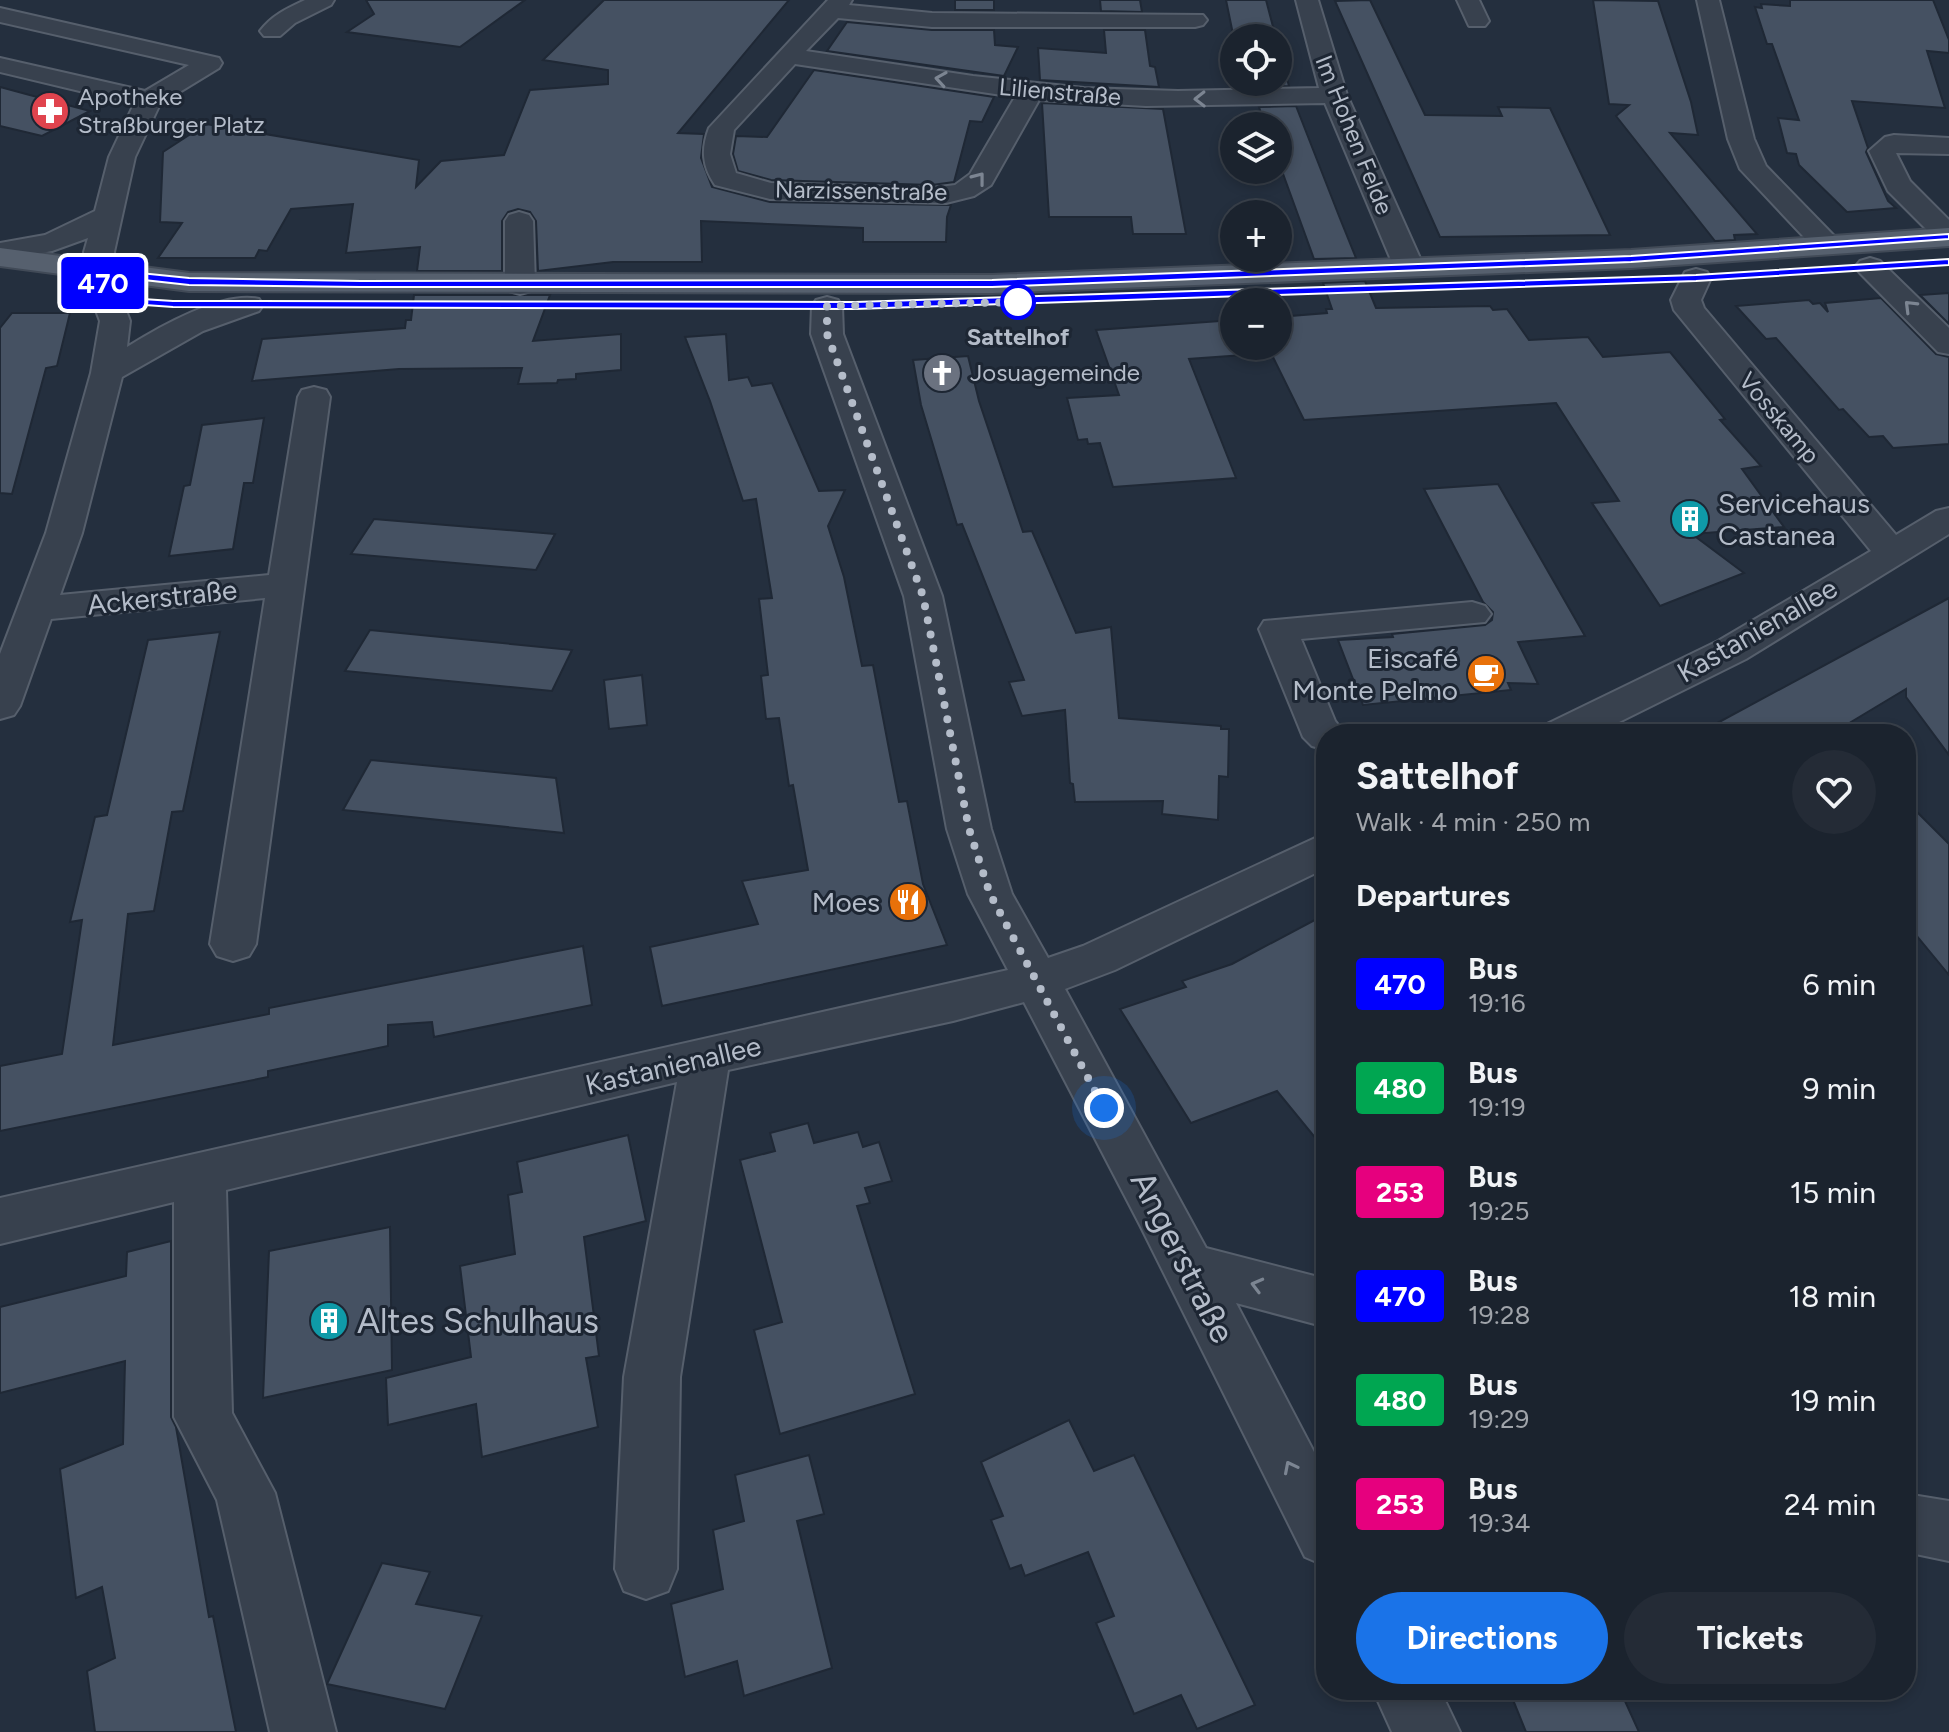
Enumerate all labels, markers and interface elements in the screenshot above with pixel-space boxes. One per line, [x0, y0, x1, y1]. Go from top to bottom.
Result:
map controls [1220, 24, 1292, 360]
button: locate [1220, 24, 1292, 96]
street label: Im Hohen Felde [1309, 51, 1400, 219]
one-way arrow [934, 71, 948, 88]
street label: Lilienstraße [998, 72, 1122, 111]
place label: Apotheke Straßburger Platz [78, 82, 265, 139]
pharmacy icon: Apotheke Straßburger Platz [29, 90, 71, 132]
one-way arrow [1193, 90, 1206, 107]
button: layers [1220, 112, 1292, 184]
one-way arrow [969, 172, 983, 187]
street label: Narzissenstraße [775, 174, 947, 207]
button: + [1220, 200, 1292, 272]
line badge: 470 [57, 257, 149, 309]
text: 470 [77, 266, 129, 300]
marker: Sattelhof [1001, 285, 1035, 319]
button: − [1220, 288, 1292, 360]
one-way arrow [1905, 301, 1919, 315]
place label: Sattelhof [967, 322, 1070, 351]
church icon: Josuagemeinde [921, 352, 963, 394]
place label: Josuagemeinde [970, 358, 1140, 387]
street label: Vosskamp [1733, 366, 1826, 469]
place label: Servicehaus Castanea [1718, 486, 1870, 552]
building icon: Servicehaus Castanea [1669, 498, 1711, 540]
street label: Kastanienallee [1671, 570, 1843, 690]
street label: Ackerstraße [85, 572, 239, 622]
place label: Eiscafé Monte Pelmo [1292, 641, 1458, 707]
cafe icon: Eiscafé Monte Pelmo [1465, 653, 1507, 695]
button: heart [1792, 750, 1876, 834]
text: Sattelhof [1356, 753, 1519, 799]
text: Walk · 4 min · 250 m [1356, 806, 1590, 838]
text: Departures [1356, 877, 1510, 914]
restaurant icon: Moes [887, 881, 929, 923]
place label: Moes [812, 885, 880, 919]
text: Bus [1468, 950, 1517, 987]
text: 6 min [1802, 966, 1876, 1003]
text: 470 [1374, 967, 1426, 1001]
text: 19:16 [1468, 987, 1526, 1019]
street label: Kastanienallee [582, 1028, 764, 1102]
text: Bus [1468, 1054, 1517, 1091]
text: 9 min [1802, 1070, 1876, 1107]
text: 480 [1373, 1071, 1427, 1105]
your location [1084, 1088, 1124, 1128]
text: 19:19 [1468, 1091, 1526, 1123]
text: Bus [1468, 1158, 1517, 1195]
street label: Angerstraße [1122, 1164, 1243, 1350]
text: 15 min [1790, 1174, 1876, 1211]
text: 253 [1376, 1175, 1424, 1209]
text: 19:25 [1468, 1195, 1530, 1227]
text: Bus [1468, 1262, 1517, 1299]
one-way arrow [1250, 1278, 1264, 1295]
text: 18 min [1789, 1278, 1876, 1315]
text: 470 [1374, 1279, 1426, 1313]
text: 19:28 [1468, 1299, 1531, 1331]
building icon: Altes Schulhaus [308, 1300, 350, 1342]
place label: Altes Schulhaus [357, 1301, 599, 1342]
text: Bus [1468, 1366, 1517, 1403]
text: 19 min [1790, 1382, 1876, 1419]
text: 480 [1373, 1383, 1427, 1417]
text: 19:29 [1468, 1403, 1529, 1435]
one-way arrow [1285, 1460, 1300, 1475]
text: Bus [1468, 1470, 1517, 1507]
text: 24 min [1784, 1486, 1876, 1523]
text: 253 [1376, 1487, 1424, 1521]
text: 19:34 [1468, 1507, 1530, 1539]
button: Directions [1356, 1592, 1608, 1684]
button: Tickets [1624, 1592, 1876, 1684]

